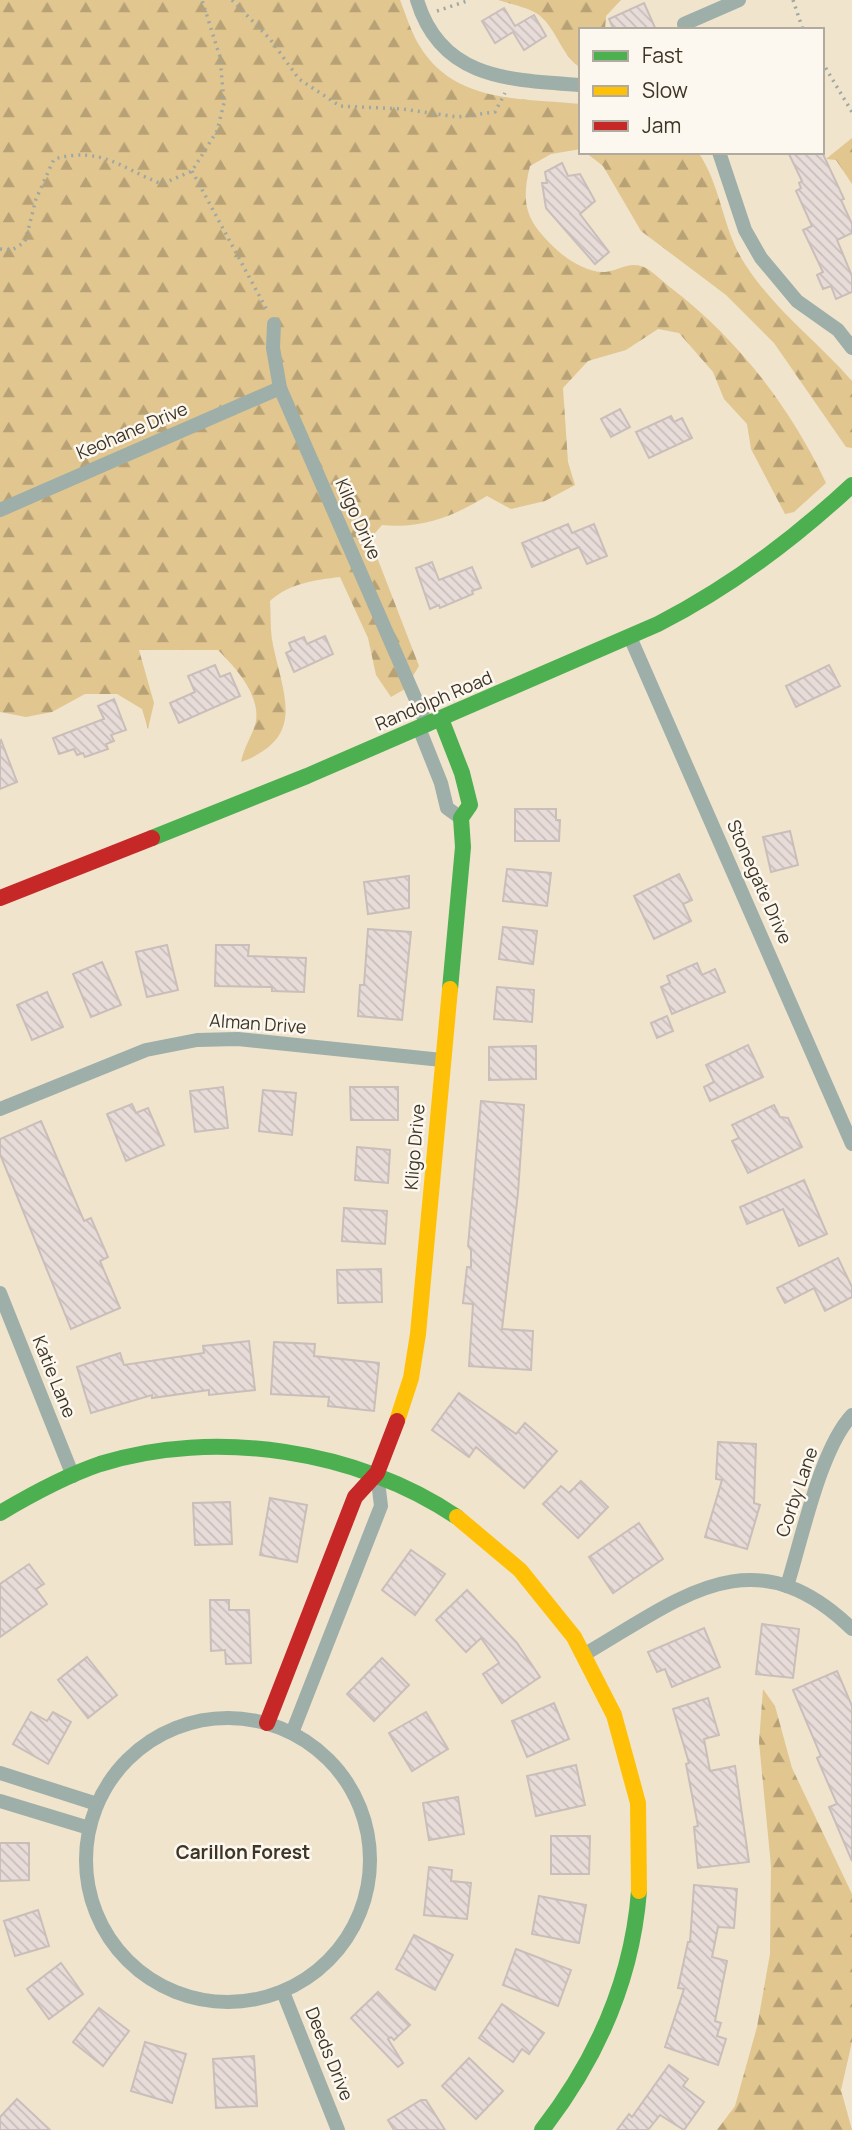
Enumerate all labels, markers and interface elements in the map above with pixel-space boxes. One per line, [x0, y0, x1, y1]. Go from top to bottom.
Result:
legend [579, 28, 824, 154]
text: Fast [642, 41, 683, 69]
text: Slow [642, 76, 688, 104]
text: Jam [642, 111, 681, 139]
street label: Keohane Drive [72, 396, 191, 464]
street label: Kilgo Drive [330, 474, 387, 563]
street label: Randolph Road [371, 665, 496, 736]
street label: Stonegate Drive [722, 816, 798, 947]
street label: Alman Drive [209, 1008, 307, 1038]
street label: Kligo Drive [398, 1103, 430, 1191]
street label: Katie Lane [28, 1332, 82, 1421]
street label: Corby Lane [769, 1443, 823, 1540]
district label: Carillon Forest [176, 1839, 310, 1865]
street label: Deeds Drive [300, 2003, 360, 2104]

